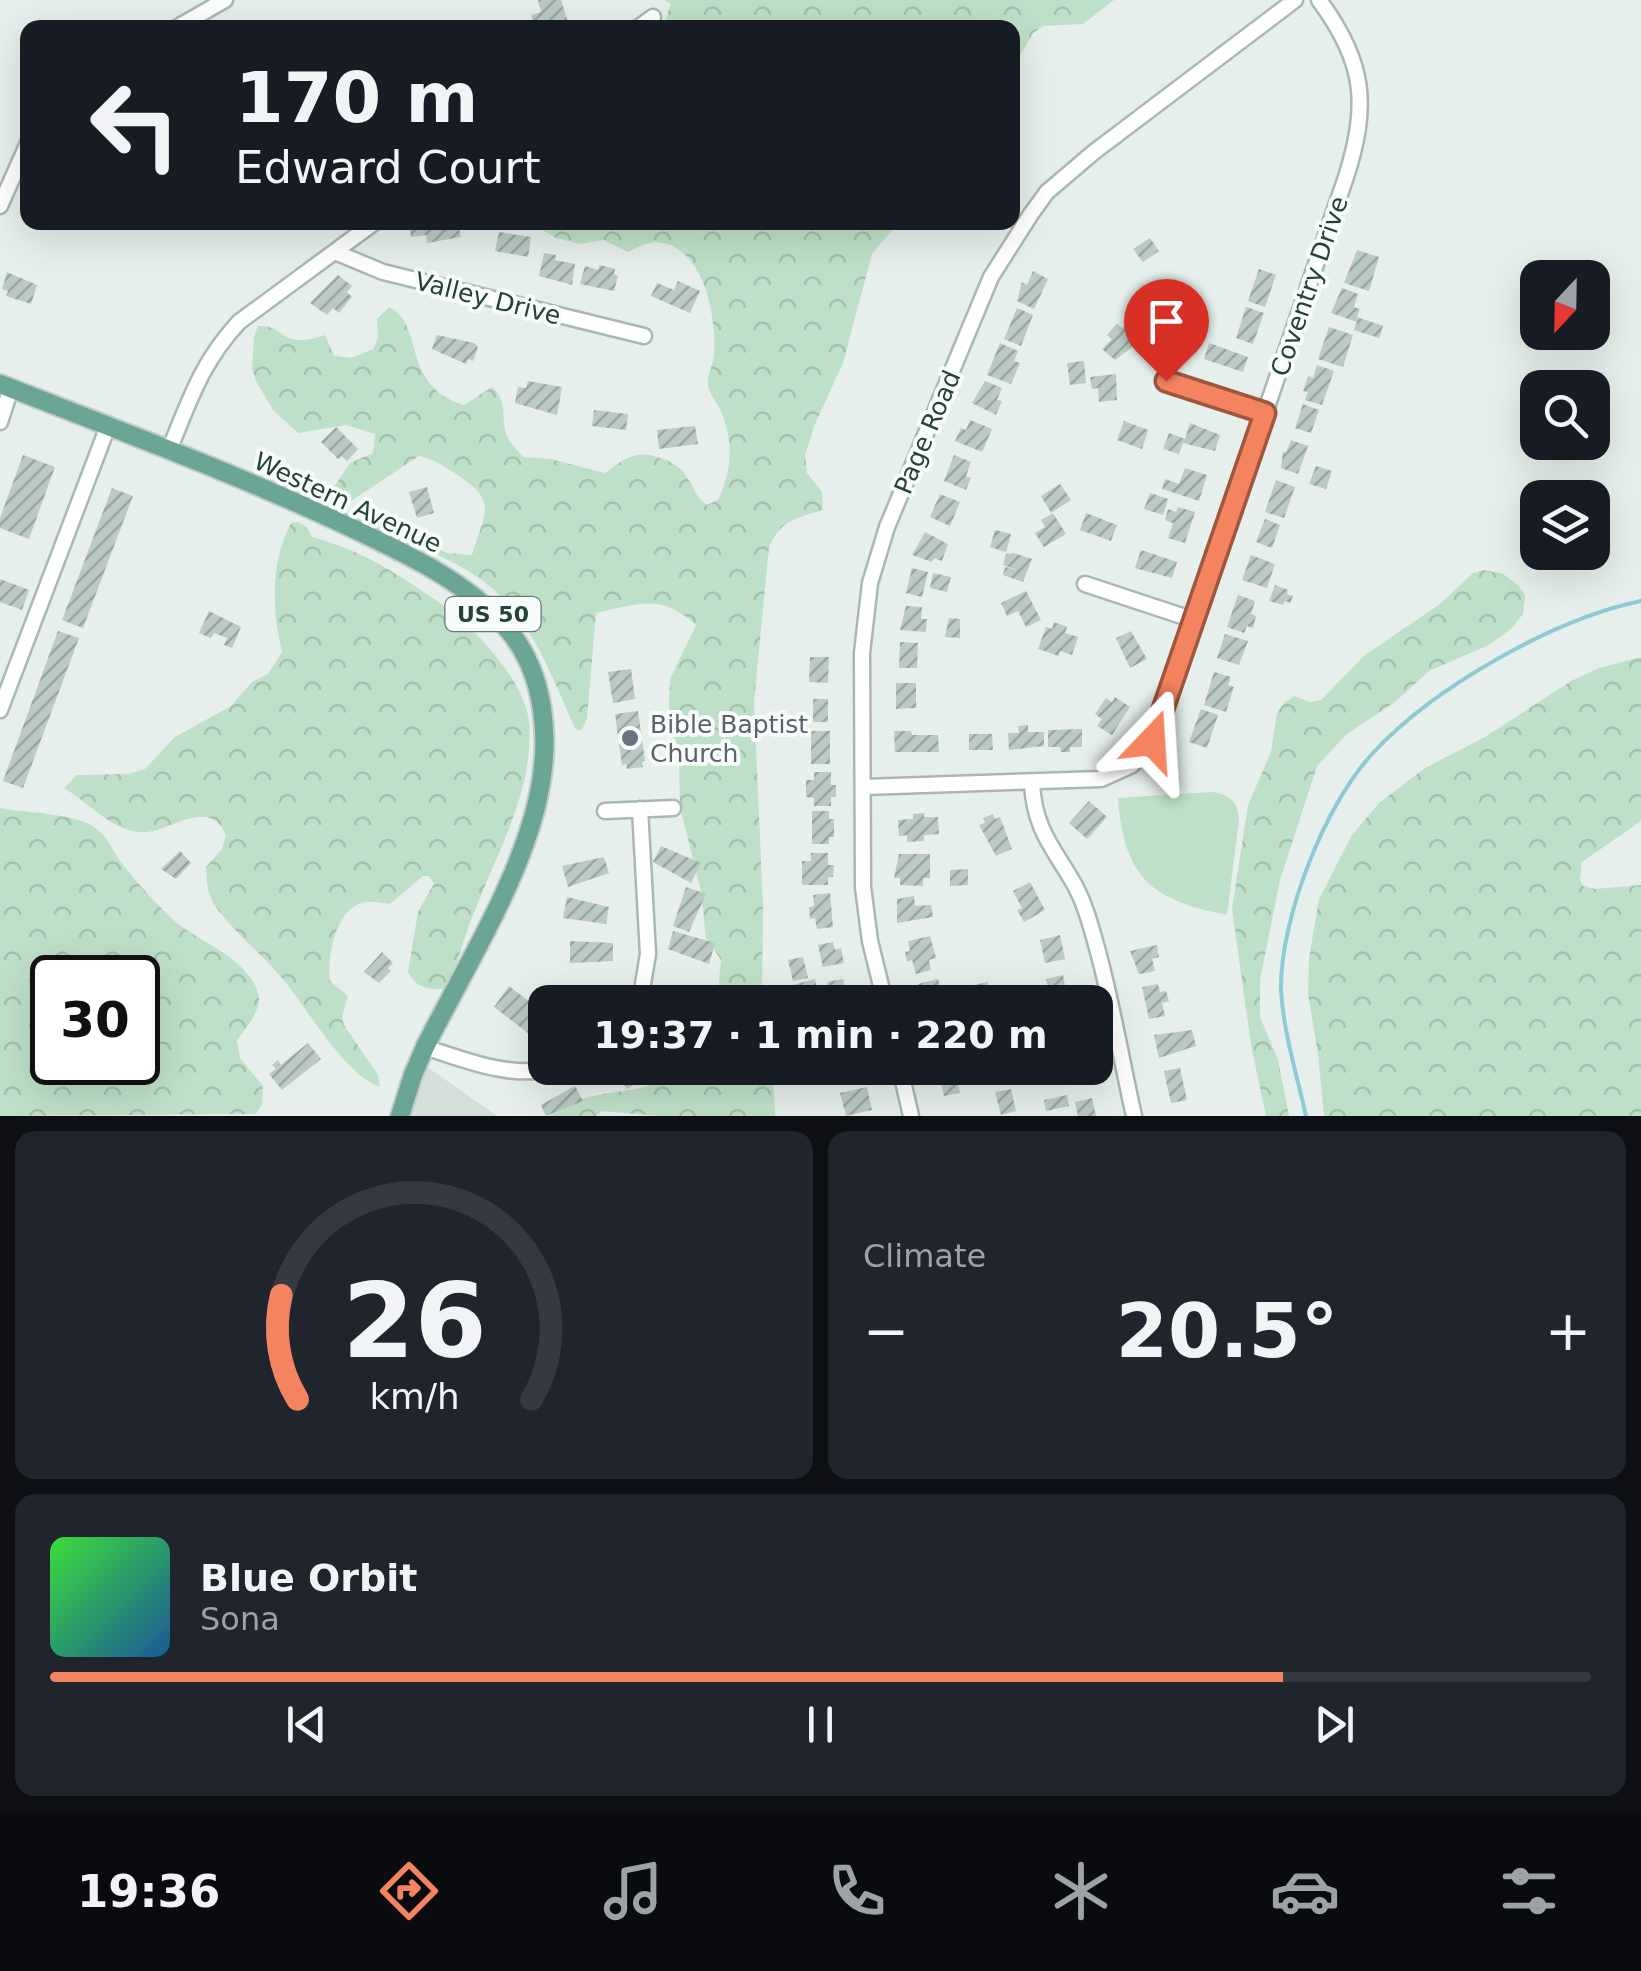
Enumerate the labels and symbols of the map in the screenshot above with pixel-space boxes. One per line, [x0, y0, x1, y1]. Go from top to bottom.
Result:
street label: Coventry Drive [1265, 192, 1354, 380]
north arrow [1520, 260, 1610, 350]
street label: Valley Drive [412, 266, 564, 331]
pin [1124, 279, 1209, 382]
street label: Page Road [888, 366, 966, 498]
street label: Western Avenue [250, 446, 446, 559]
road number: US 50 [446, 597, 540, 631]
position arrow [1100, 689, 1204, 793]
place label: Bible Baptist Church [650, 710, 808, 768]
marker: Bible Baptist Church [619, 727, 641, 749]
speed limit sign: 30 [30, 955, 160, 1085]

